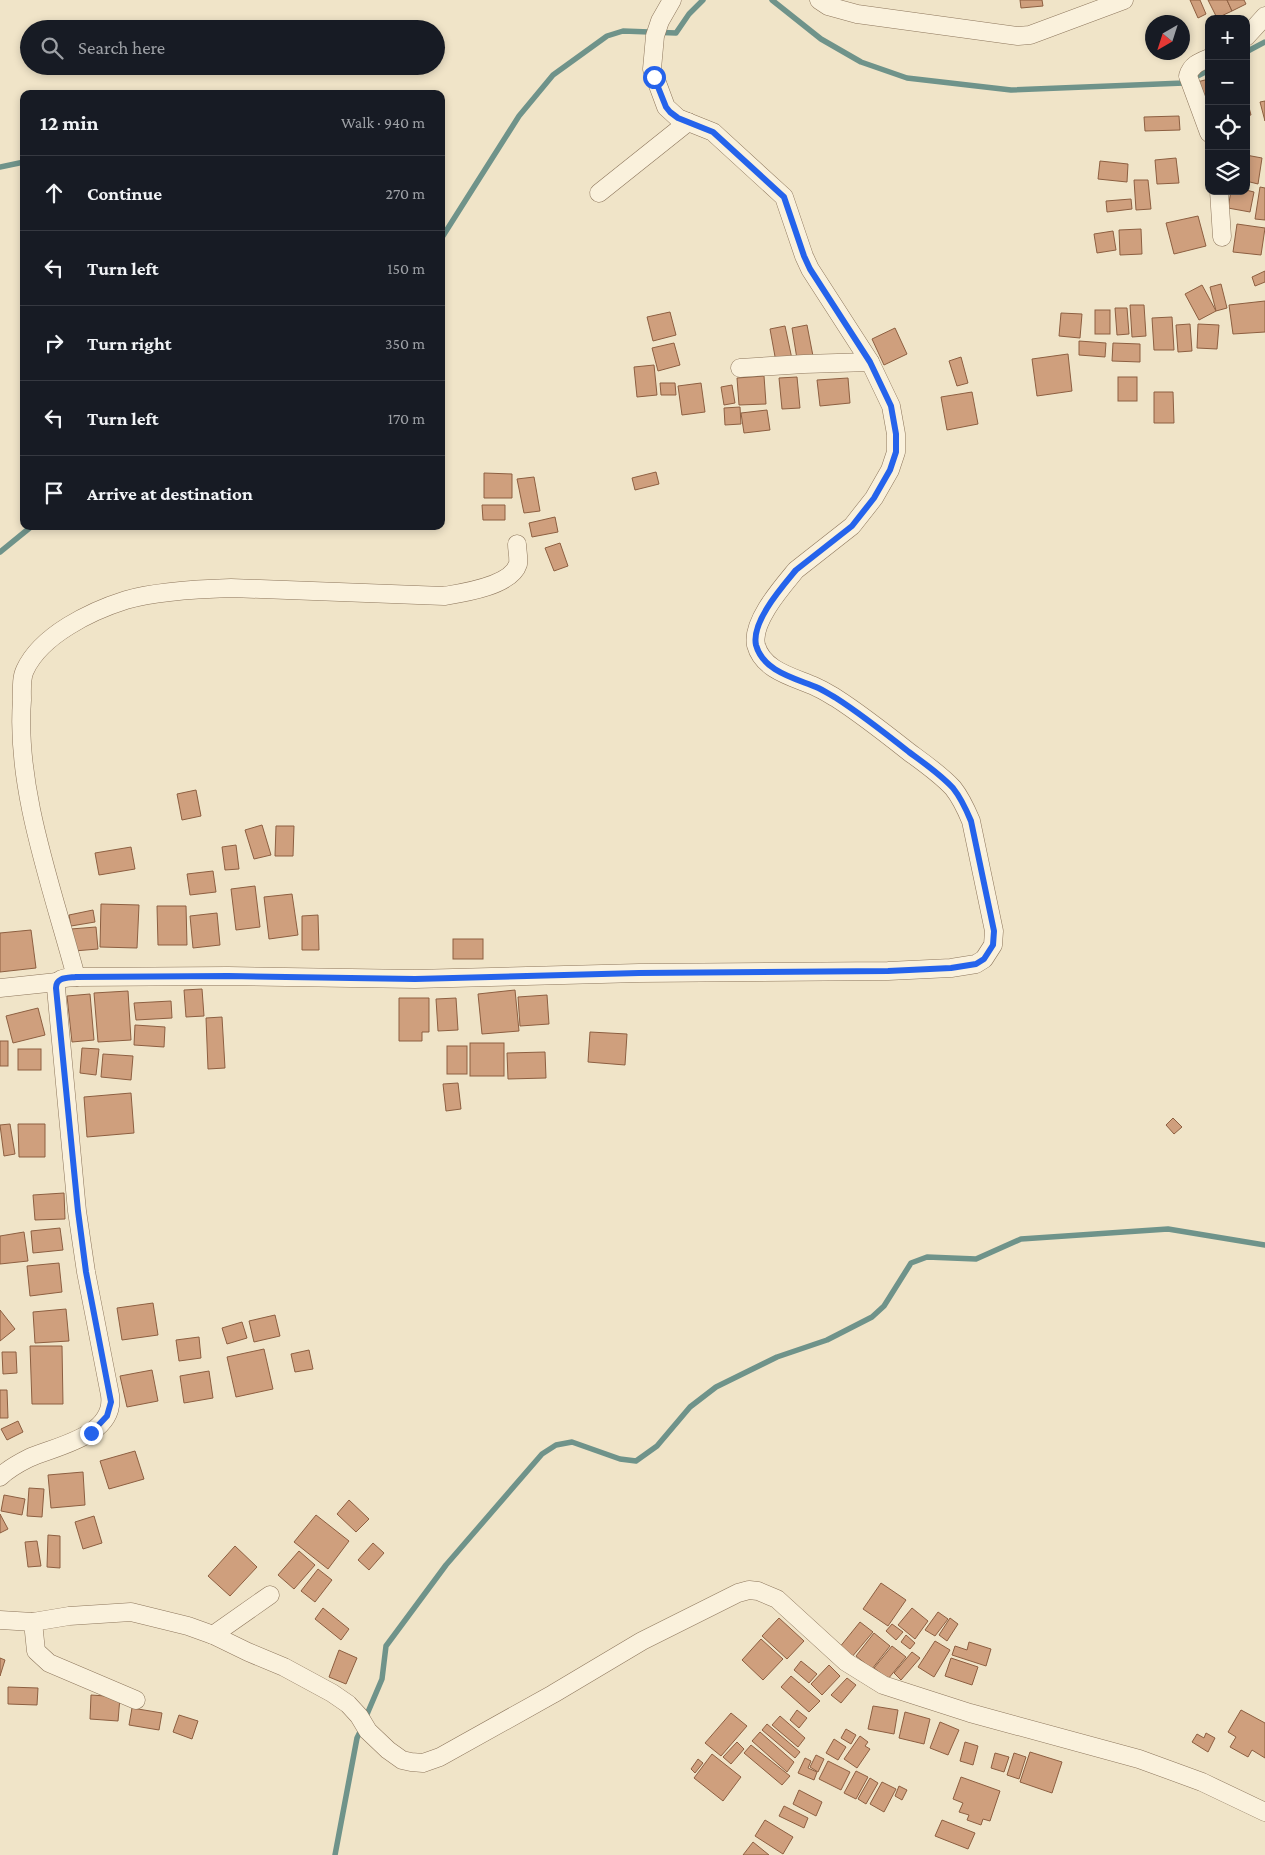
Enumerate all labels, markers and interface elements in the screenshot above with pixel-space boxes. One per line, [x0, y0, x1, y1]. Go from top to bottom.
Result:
north arrow [1145, 15, 1190, 60]
map controls [1205, 15, 1250, 195]
button: + [1205, 15, 1250, 60]
search box [20, 20, 445, 75]
icon: search [38, 34, 66, 62]
text: Search here [78, 37, 165, 58]
button: − [1205, 60, 1250, 105]
route start [643, 66, 666, 89]
button: locate [1205, 105, 1250, 150]
text: 12 min [40, 111, 99, 135]
text: Walk · 940 m [341, 114, 425, 131]
button: layers [1205, 150, 1250, 195]
icon: ahead [40, 179, 68, 207]
text: Continue [87, 183, 162, 204]
text: 270 m [386, 185, 425, 202]
icon: left [40, 254, 68, 282]
text: Turn left [87, 258, 159, 279]
text: 150 m [387, 260, 425, 277]
icon: right [40, 329, 68, 357]
text: Turn right [87, 333, 172, 354]
text: 350 m [385, 335, 425, 352]
icon: left [40, 404, 68, 432]
text: Turn left [87, 408, 159, 429]
text: 170 m [388, 410, 425, 427]
icon: arrive [40, 479, 68, 507]
text: Arrive at destination [87, 483, 253, 504]
route end [80, 1422, 103, 1445]

